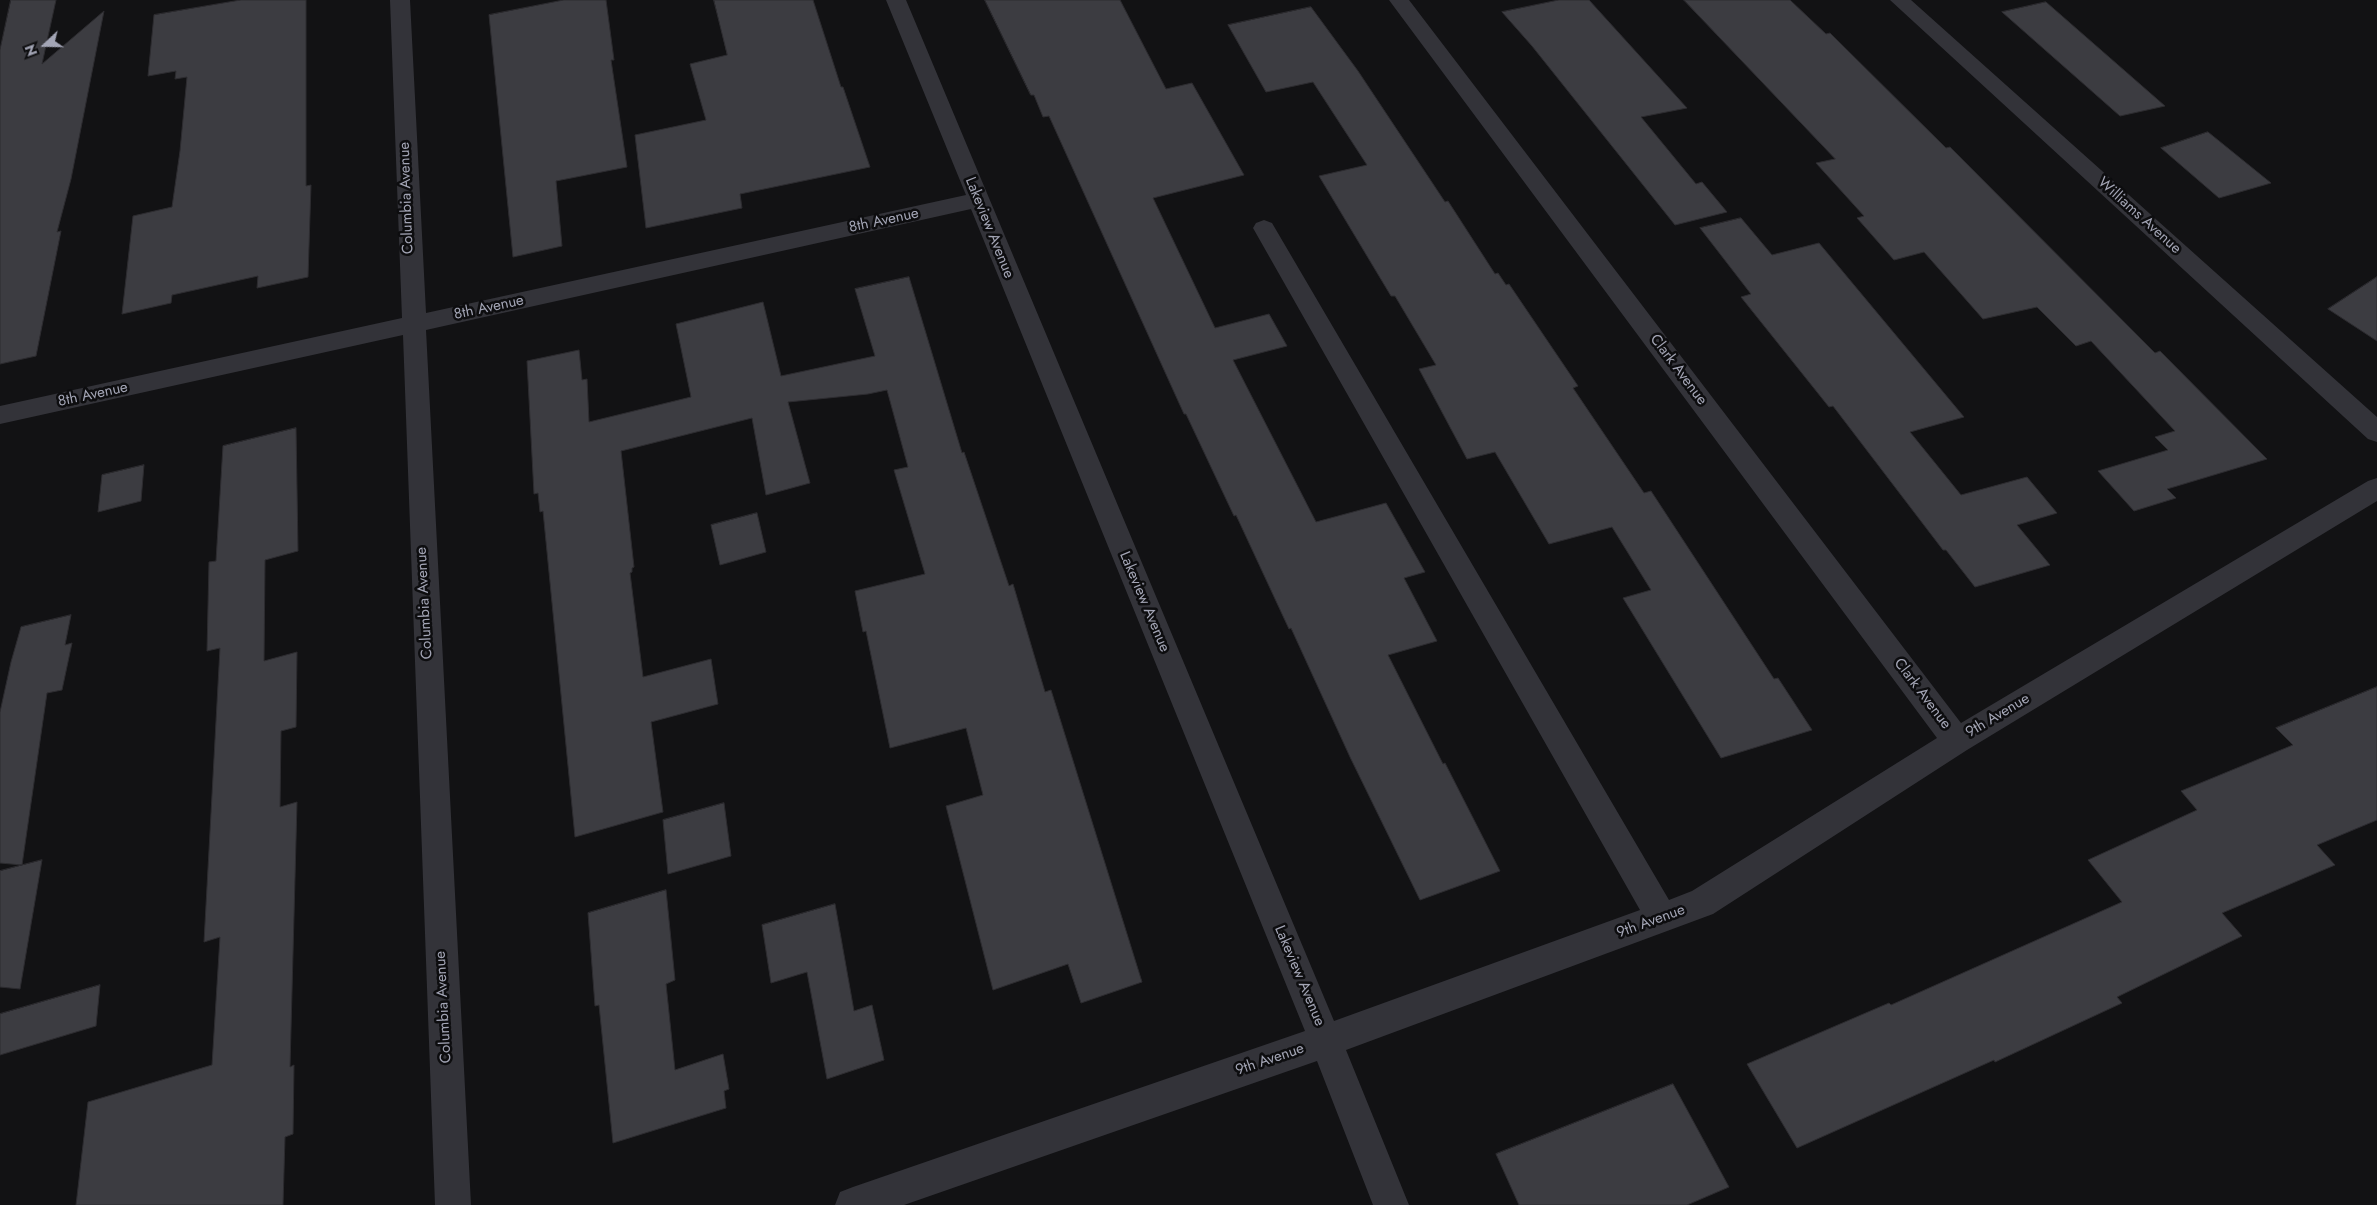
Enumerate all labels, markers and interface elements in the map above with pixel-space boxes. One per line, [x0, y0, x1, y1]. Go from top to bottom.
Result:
north arrow [20, 20, 70, 70]
text: N [20, 42, 42, 59]
street label: Columbia Avenue [396, 142, 418, 254]
street label: Williams Avenue [2094, 174, 2184, 258]
street label: Lakeview Avenue [961, 175, 1017, 281]
street label: 8th Avenue [847, 205, 921, 237]
street label: 8th Avenue [452, 292, 526, 324]
street label: Clark Avenue [1646, 331, 1710, 409]
street label: 8th Avenue [56, 379, 130, 411]
street label: Columbia Avenue [413, 546, 437, 660]
street label: Lakeview Avenue [1115, 549, 1173, 655]
street label: Clark Avenue [1890, 655, 1954, 733]
street label: 9th Avenue [1963, 690, 2033, 742]
street label: 9th Avenue [1614, 901, 1688, 943]
street label: Lakeview Avenue [1270, 923, 1328, 1029]
street label: Columbia Avenue [432, 950, 456, 1064]
street label: 9th Avenue [1233, 1040, 1307, 1080]

